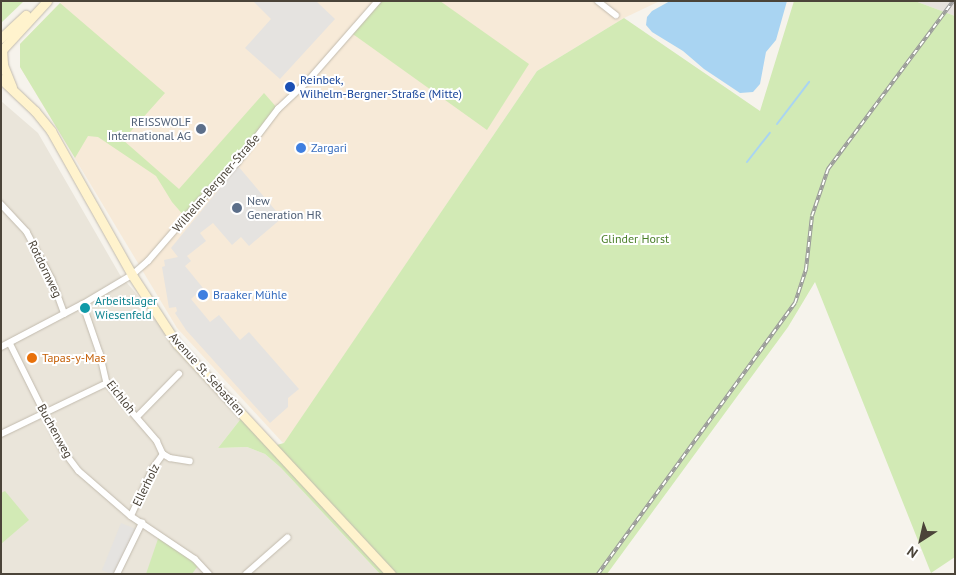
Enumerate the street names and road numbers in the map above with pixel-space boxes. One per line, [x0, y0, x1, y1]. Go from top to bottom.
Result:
street label: Wilhelm-Bergner-Straße [169, 131, 263, 235]
street label: Rotdornweg [25, 238, 65, 300]
street label: Avenue St. Sebastien [166, 329, 248, 419]
street label: Eichloh [104, 378, 138, 416]
street label: Buchenweg [34, 402, 76, 460]
street label: Ellerholz [130, 461, 162, 509]

